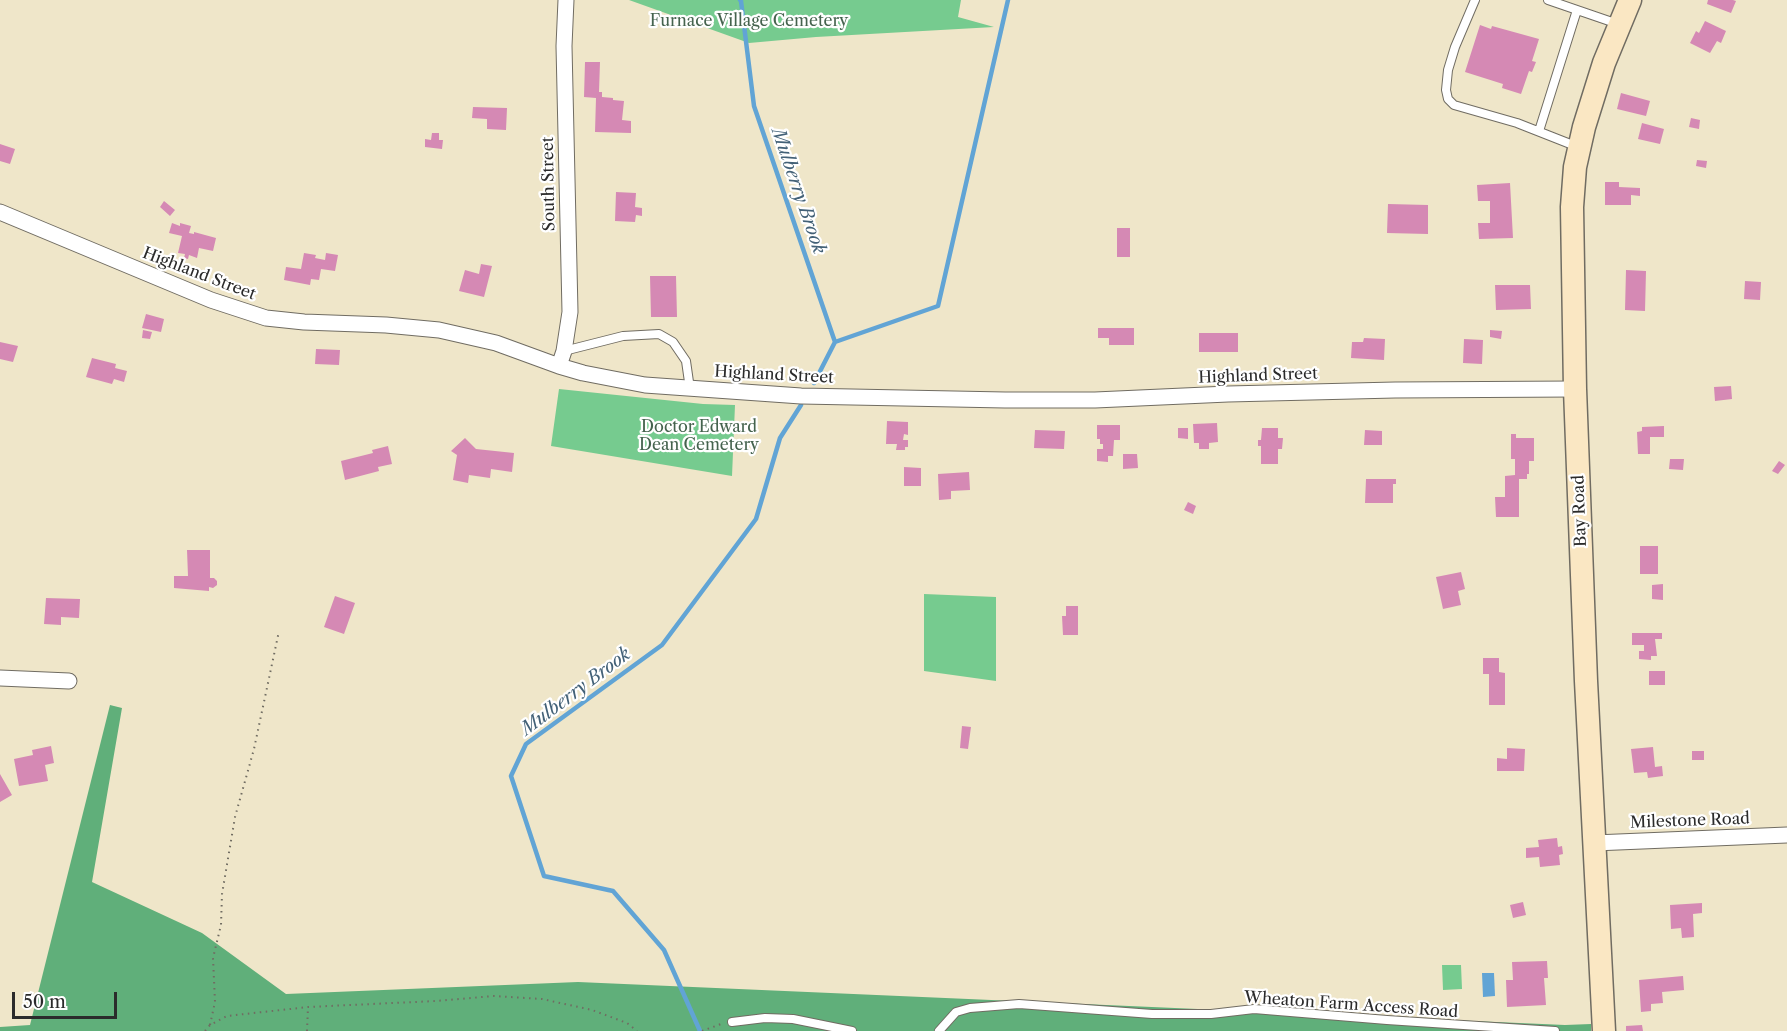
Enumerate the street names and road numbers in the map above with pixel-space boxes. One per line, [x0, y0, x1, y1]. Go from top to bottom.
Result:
street label: South Street [539, 137, 559, 231]
street label: Highland Street [140, 244, 258, 304]
street label: Highland Street [714, 362, 834, 388]
street label: Highland Street [1198, 364, 1318, 388]
street label: Bay Road [1569, 475, 1591, 547]
street label: Milestone Road [1630, 809, 1750, 833]
street label: Wheaton Farm Access Road [1243, 988, 1459, 1022]

